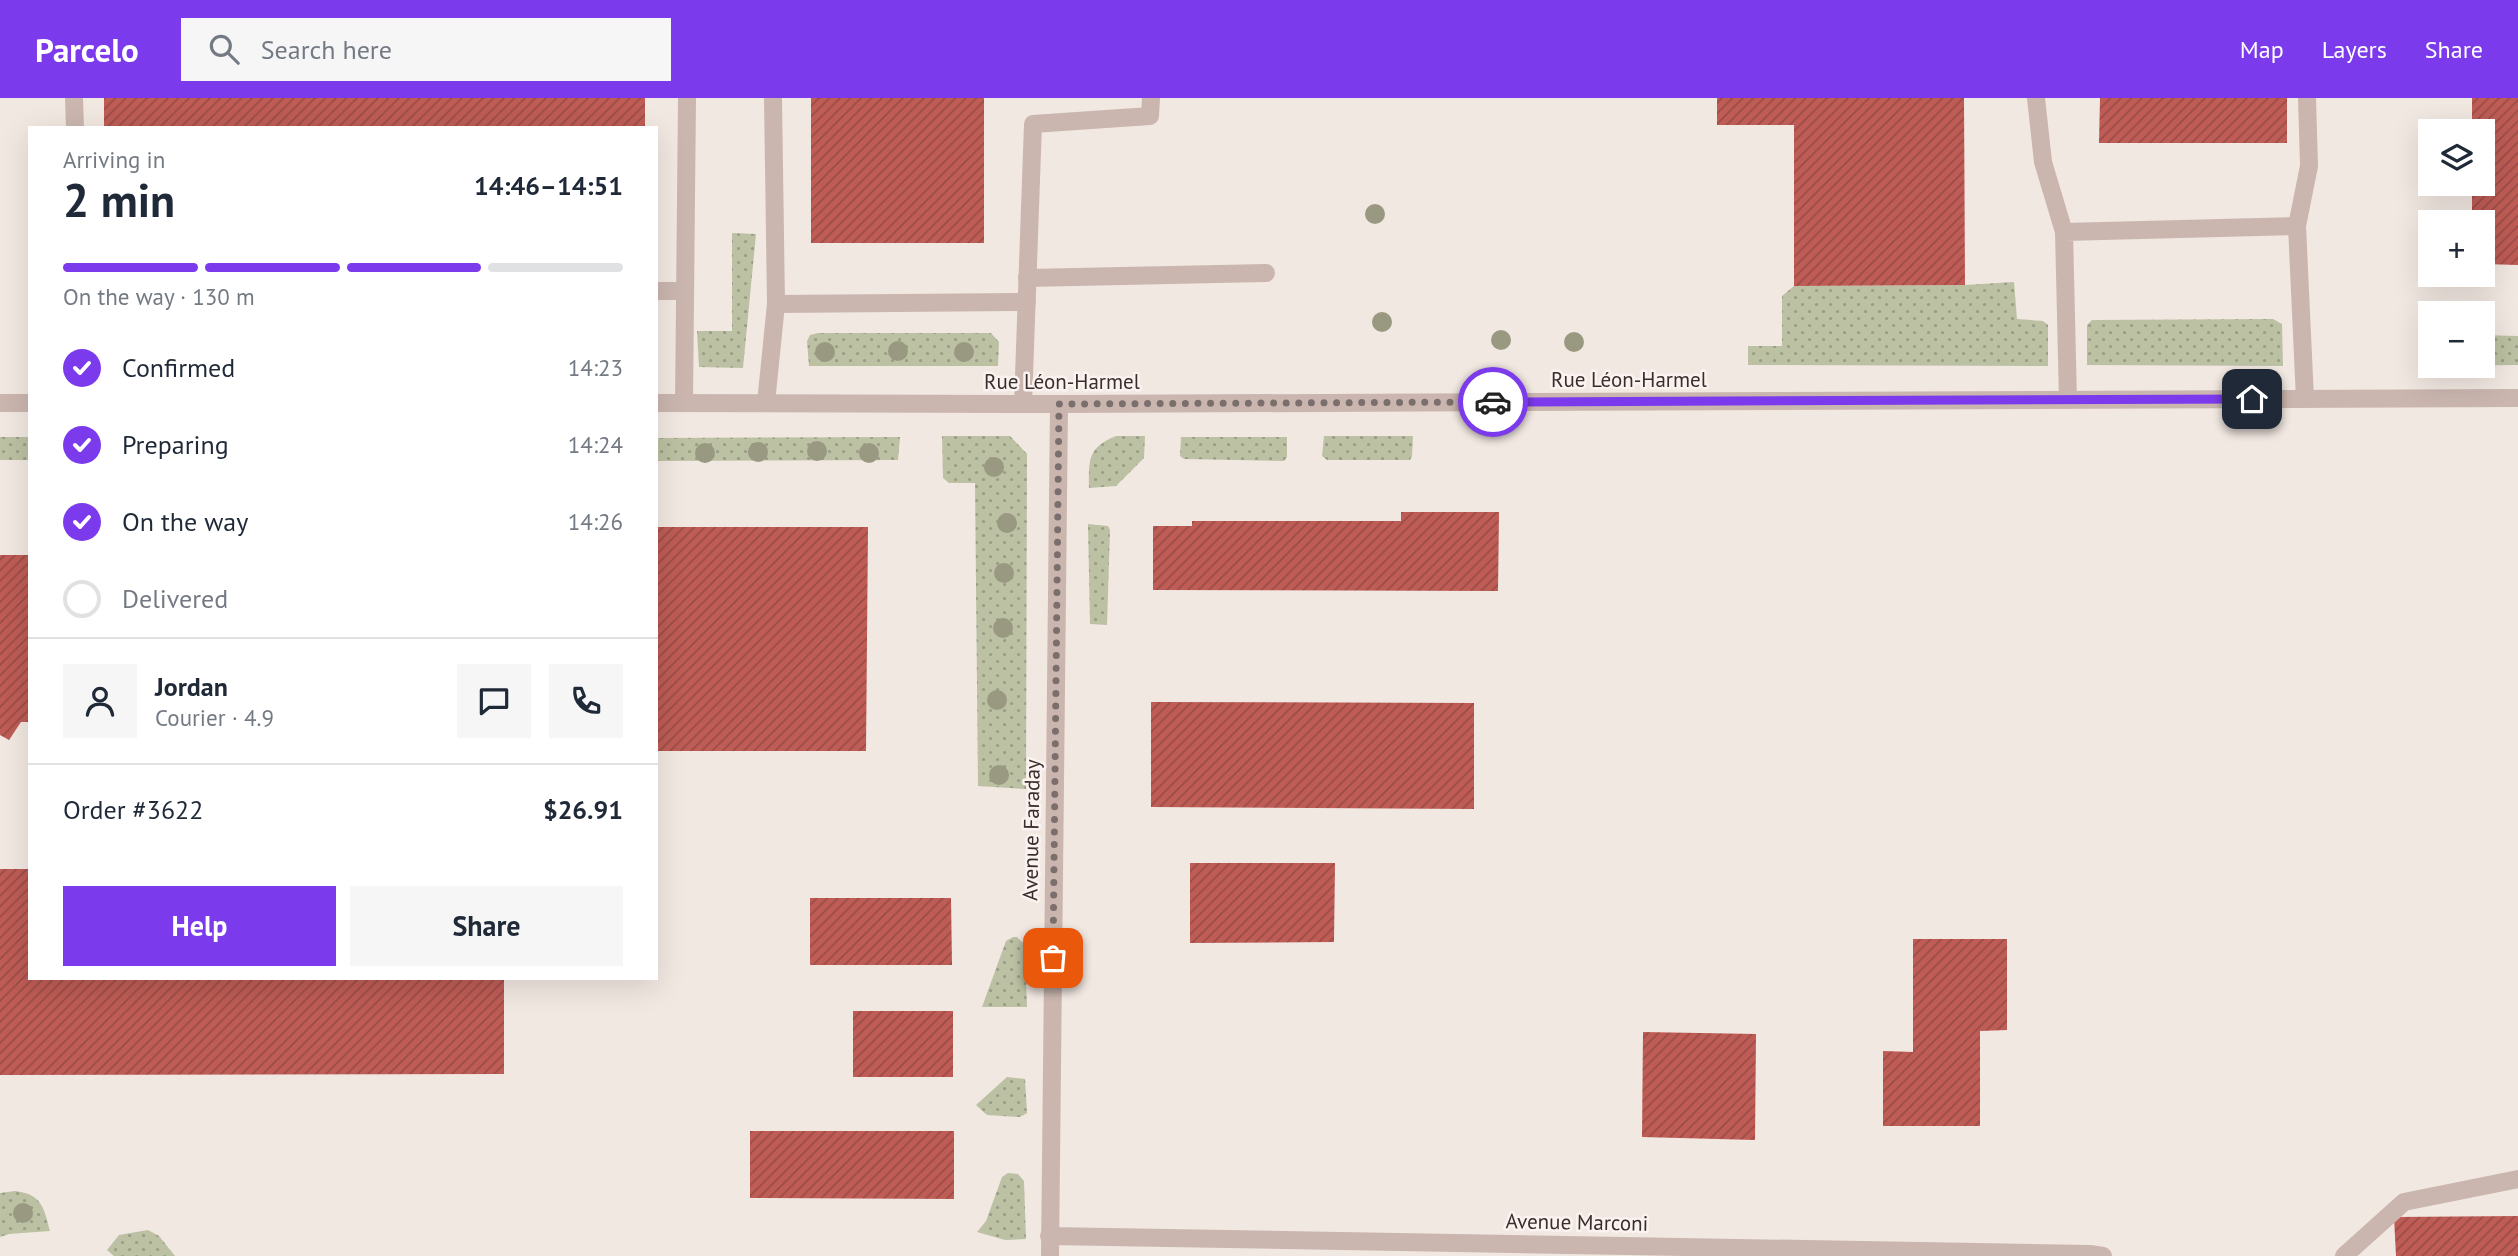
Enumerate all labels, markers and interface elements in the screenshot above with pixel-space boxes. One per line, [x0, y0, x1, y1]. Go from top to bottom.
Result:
search box [181, 18, 671, 81]
text: Parcelo [35, 28, 139, 71]
icon: search [205, 30, 243, 68]
text: Search here [261, 33, 392, 66]
text: Map [2240, 34, 2284, 65]
text: Layers [2322, 34, 2387, 65]
text: Share [2425, 34, 2483, 65]
map controls [2418, 119, 2495, 378]
button: layers [2418, 119, 2495, 196]
text: Arriving in [63, 145, 165, 174]
text: 14:46–14:51 [474, 169, 623, 202]
text: 2 min [63, 170, 175, 230]
button: + [2418, 210, 2495, 287]
text: On the way · 130 m [63, 282, 255, 311]
button: − [2418, 301, 2495, 378]
icon: check [63, 349, 101, 387]
text: Confirmed [122, 351, 235, 384]
text: 14:23 [568, 353, 623, 382]
street label: Rue Léon-Harmel [1551, 366, 1707, 393]
courier [1458, 367, 1528, 437]
street label: Rue Léon-Harmel [984, 368, 1140, 395]
pin [2222, 369, 2282, 429]
icon: home [2233, 380, 2271, 418]
icon: car [1474, 383, 1512, 421]
icon: check [63, 426, 101, 464]
text: Preparing [122, 428, 229, 461]
text: 14:24 [568, 430, 623, 459]
icon: check [63, 503, 101, 541]
text: On the way [122, 505, 248, 538]
text: 14:26 [568, 507, 623, 536]
text: Delivered [122, 582, 228, 615]
button: person [63, 664, 137, 738]
button: chat [457, 664, 531, 738]
button: phone [549, 664, 623, 738]
text: Jordan [155, 670, 228, 703]
text: Courier · 4.9 [155, 703, 274, 732]
street label: Avenue Faraday [1016, 759, 1046, 901]
text: Order #3622 [63, 793, 203, 826]
text: $26.91 [543, 793, 623, 826]
button: Help [63, 886, 336, 966]
button: Share [350, 886, 623, 966]
pin [1023, 928, 1083, 988]
icon: bag [1034, 939, 1072, 977]
street label: Avenue Marconi [1505, 1207, 1649, 1237]

